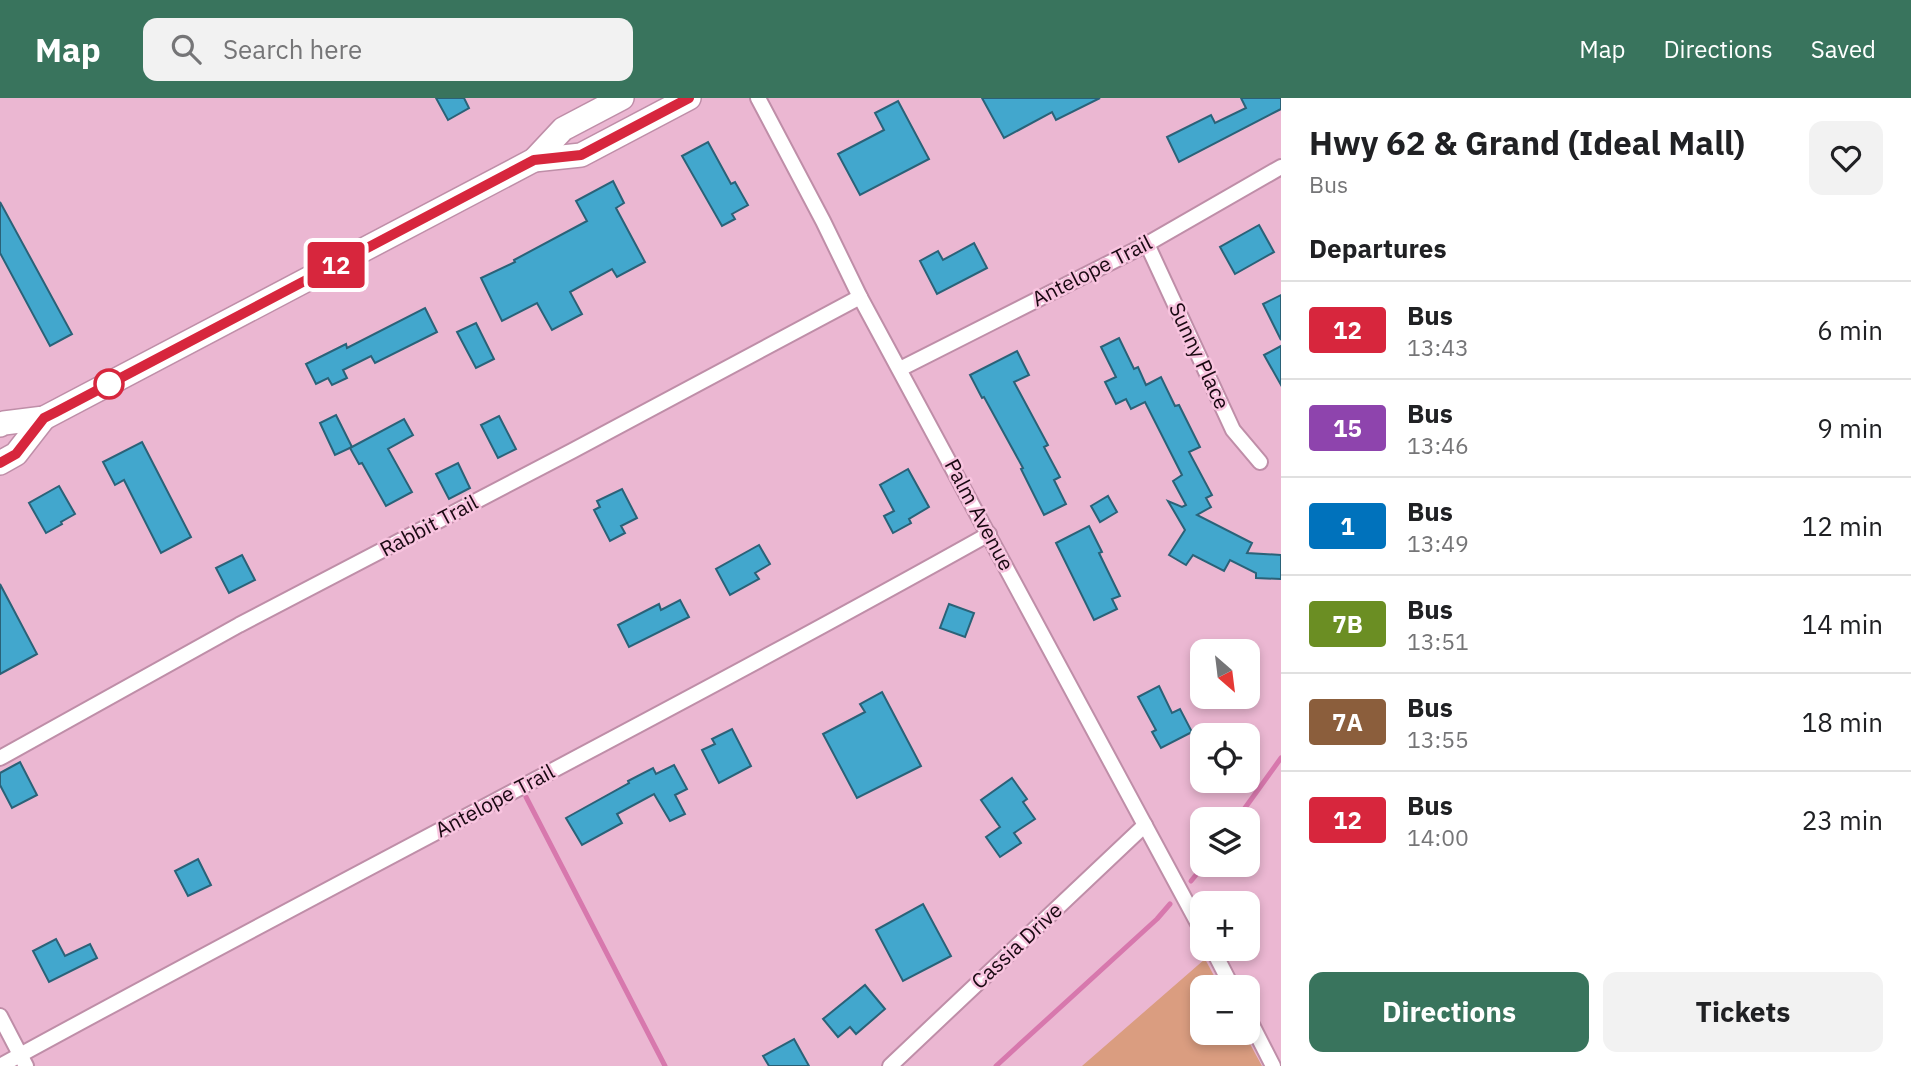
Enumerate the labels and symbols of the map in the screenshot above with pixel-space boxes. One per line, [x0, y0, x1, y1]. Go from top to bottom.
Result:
street label: Antelope Trail [1027, 228, 1157, 312]
line badge: 12 [304, 242, 368, 288]
street label: Sunny Place [1163, 298, 1237, 414]
unlabelled marker [94, 369, 124, 399]
street label: Palm Avenue [939, 454, 1021, 575]
street label: Rabbit Trail [375, 487, 483, 563]
north arrow [1190, 639, 1260, 709]
street label: Antelope Trail [430, 757, 559, 843]
street label: Cassia Drive [965, 896, 1068, 995]

